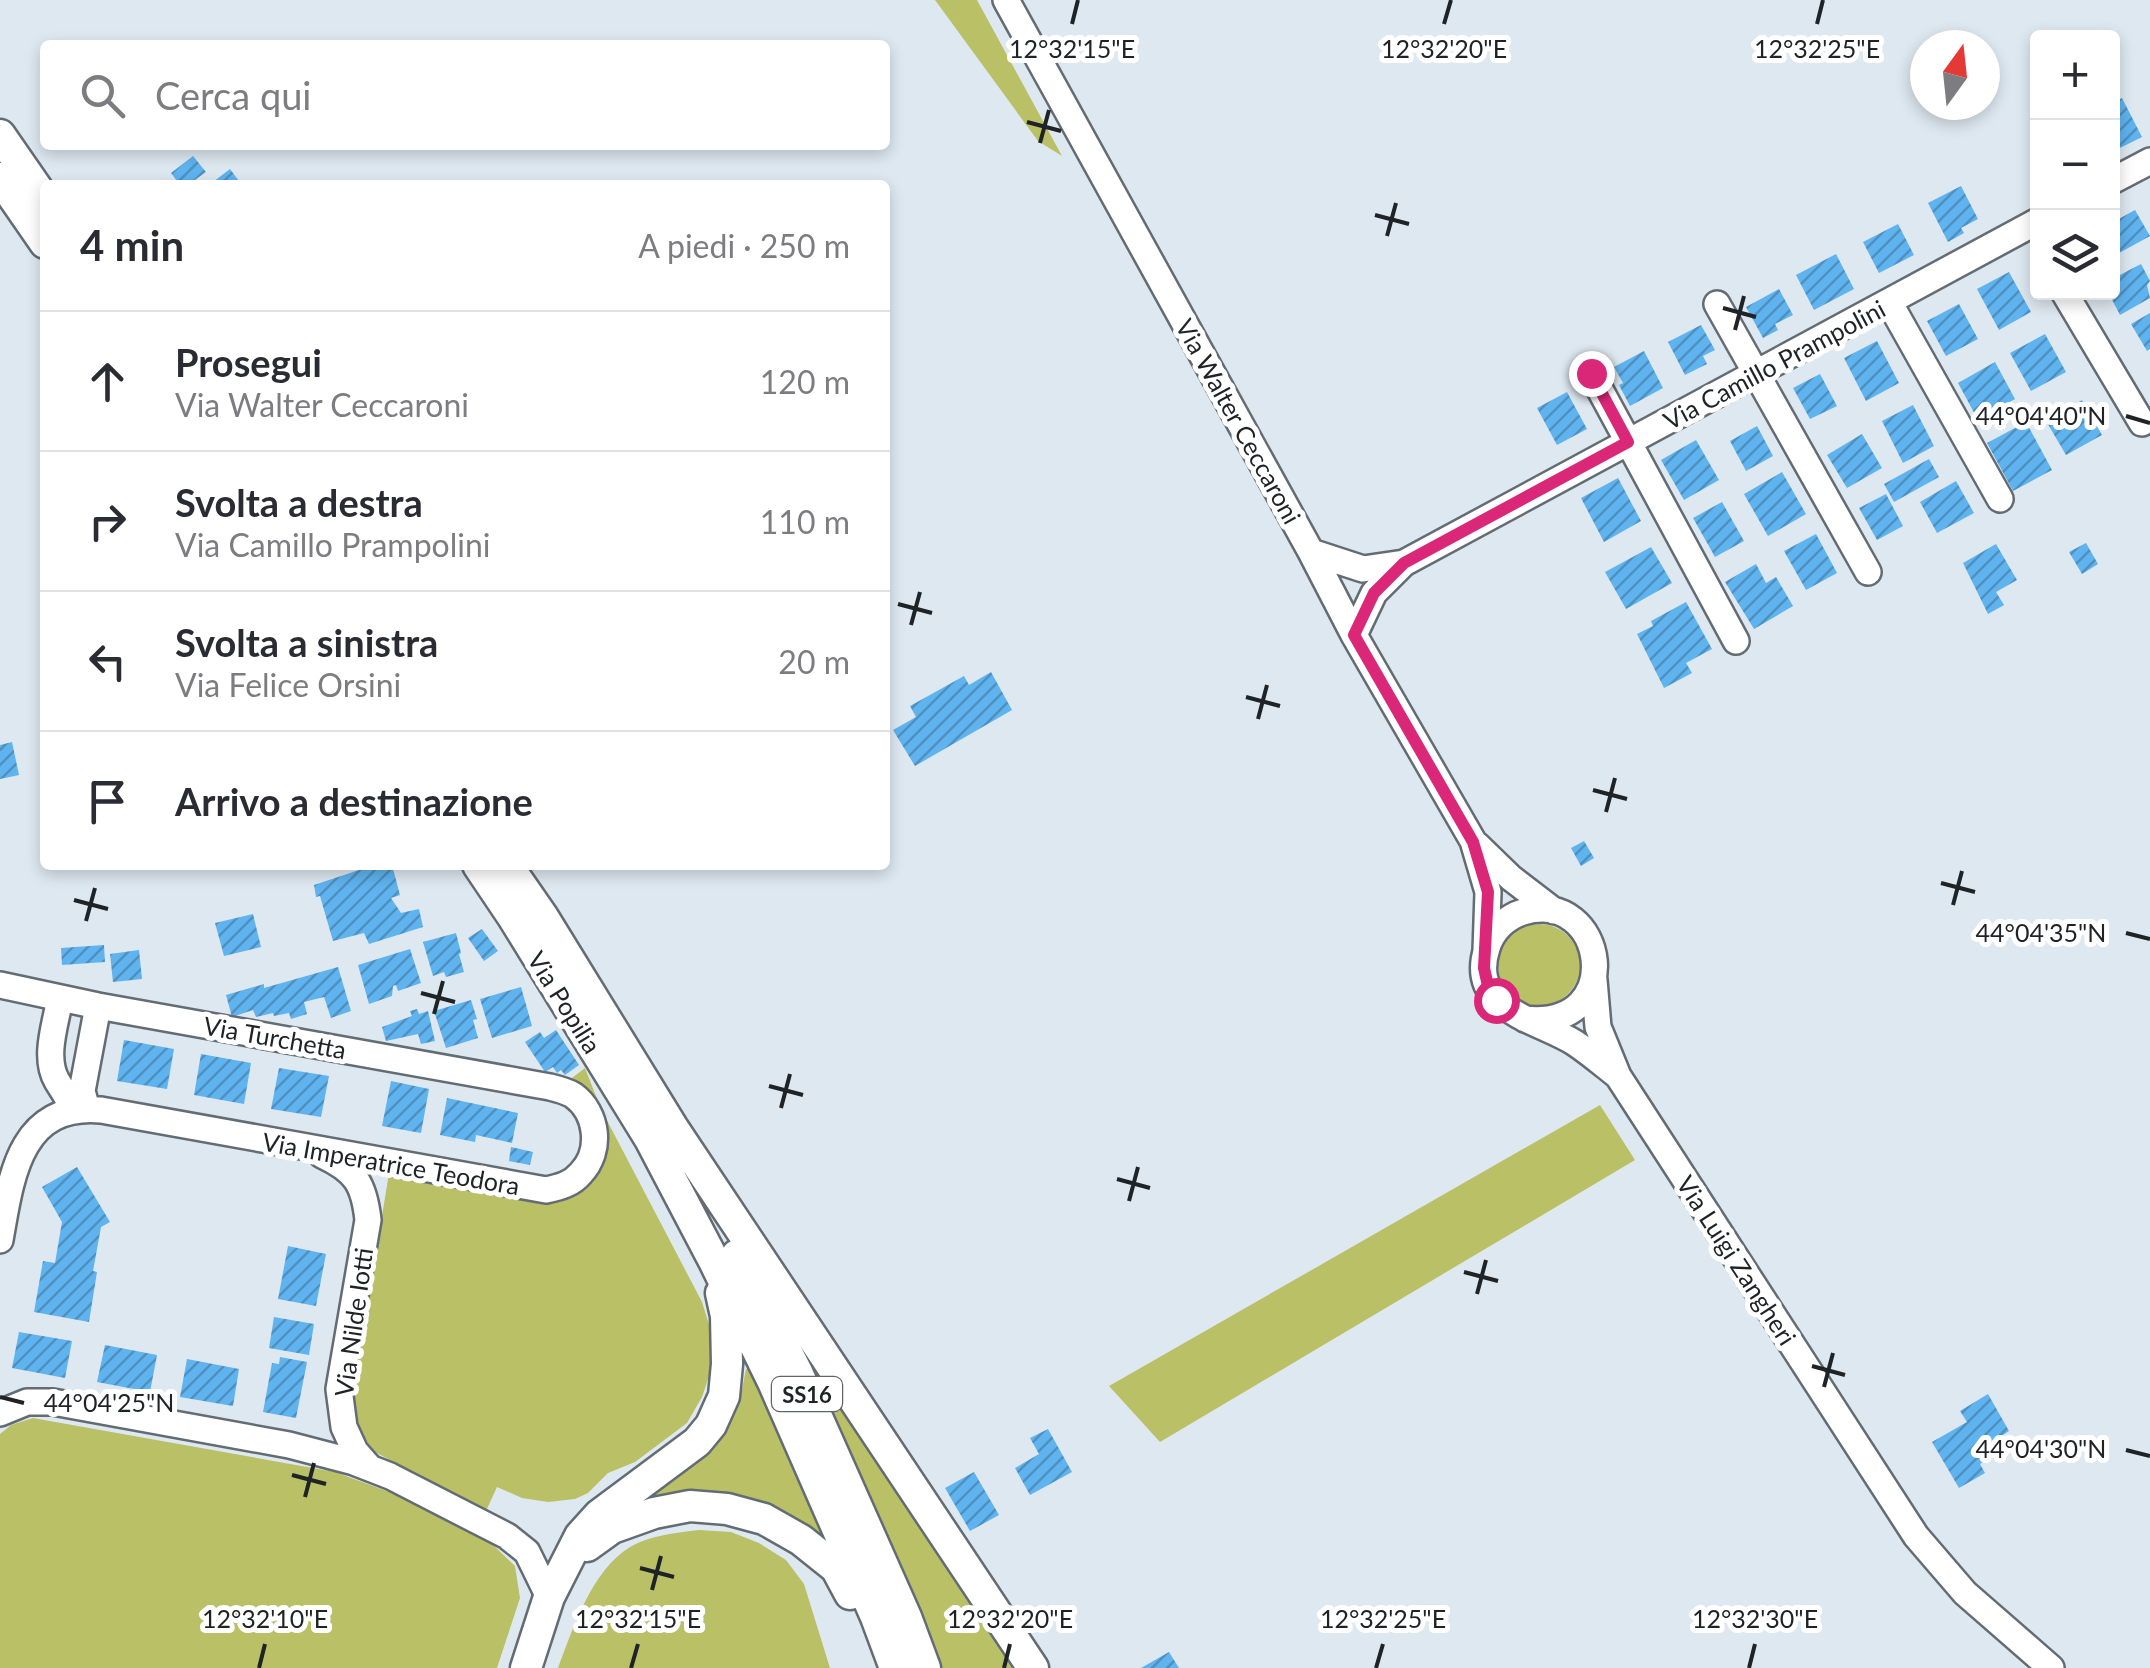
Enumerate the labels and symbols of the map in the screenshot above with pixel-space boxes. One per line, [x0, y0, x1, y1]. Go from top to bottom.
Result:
north arrow [1910, 30, 2000, 120]
text: 12°32'15"E [1009, 33, 1135, 63]
text: 12°32'20"E [1381, 33, 1507, 63]
text: 12°32'25"E [1754, 33, 1880, 63]
street label: Via Camillo Prampolini [1658, 293, 1890, 435]
street label: Via Walter Ceccaroni [1170, 313, 1308, 529]
route end [1569, 351, 1615, 397]
text: 44°04'40"N [1976, 400, 2106, 430]
text: 44°04'35"N [1976, 917, 2106, 947]
street label: Via Popilia [522, 945, 608, 1059]
route start [1474, 978, 1520, 1024]
street label: Via Turchetta [201, 1010, 349, 1064]
street label: Via Imperatrice Teodora [260, 1126, 522, 1200]
street label: Via Luigi Zangheri [1671, 1170, 1803, 1350]
street label: Via Nilde Iotti [328, 1246, 378, 1398]
road number: SS16 [772, 1377, 842, 1411]
text: 44°04'25"N [44, 1387, 174, 1417]
text: 44°04'30"N [1976, 1433, 2106, 1463]
text: 12°32'10"E [202, 1603, 328, 1633]
text: 12°32'15"E [575, 1603, 701, 1633]
text: 12°32'20"E [947, 1603, 1073, 1633]
text: 12°32'25"E [1320, 1603, 1446, 1633]
text: 12°32'30"E [1692, 1603, 1818, 1633]

